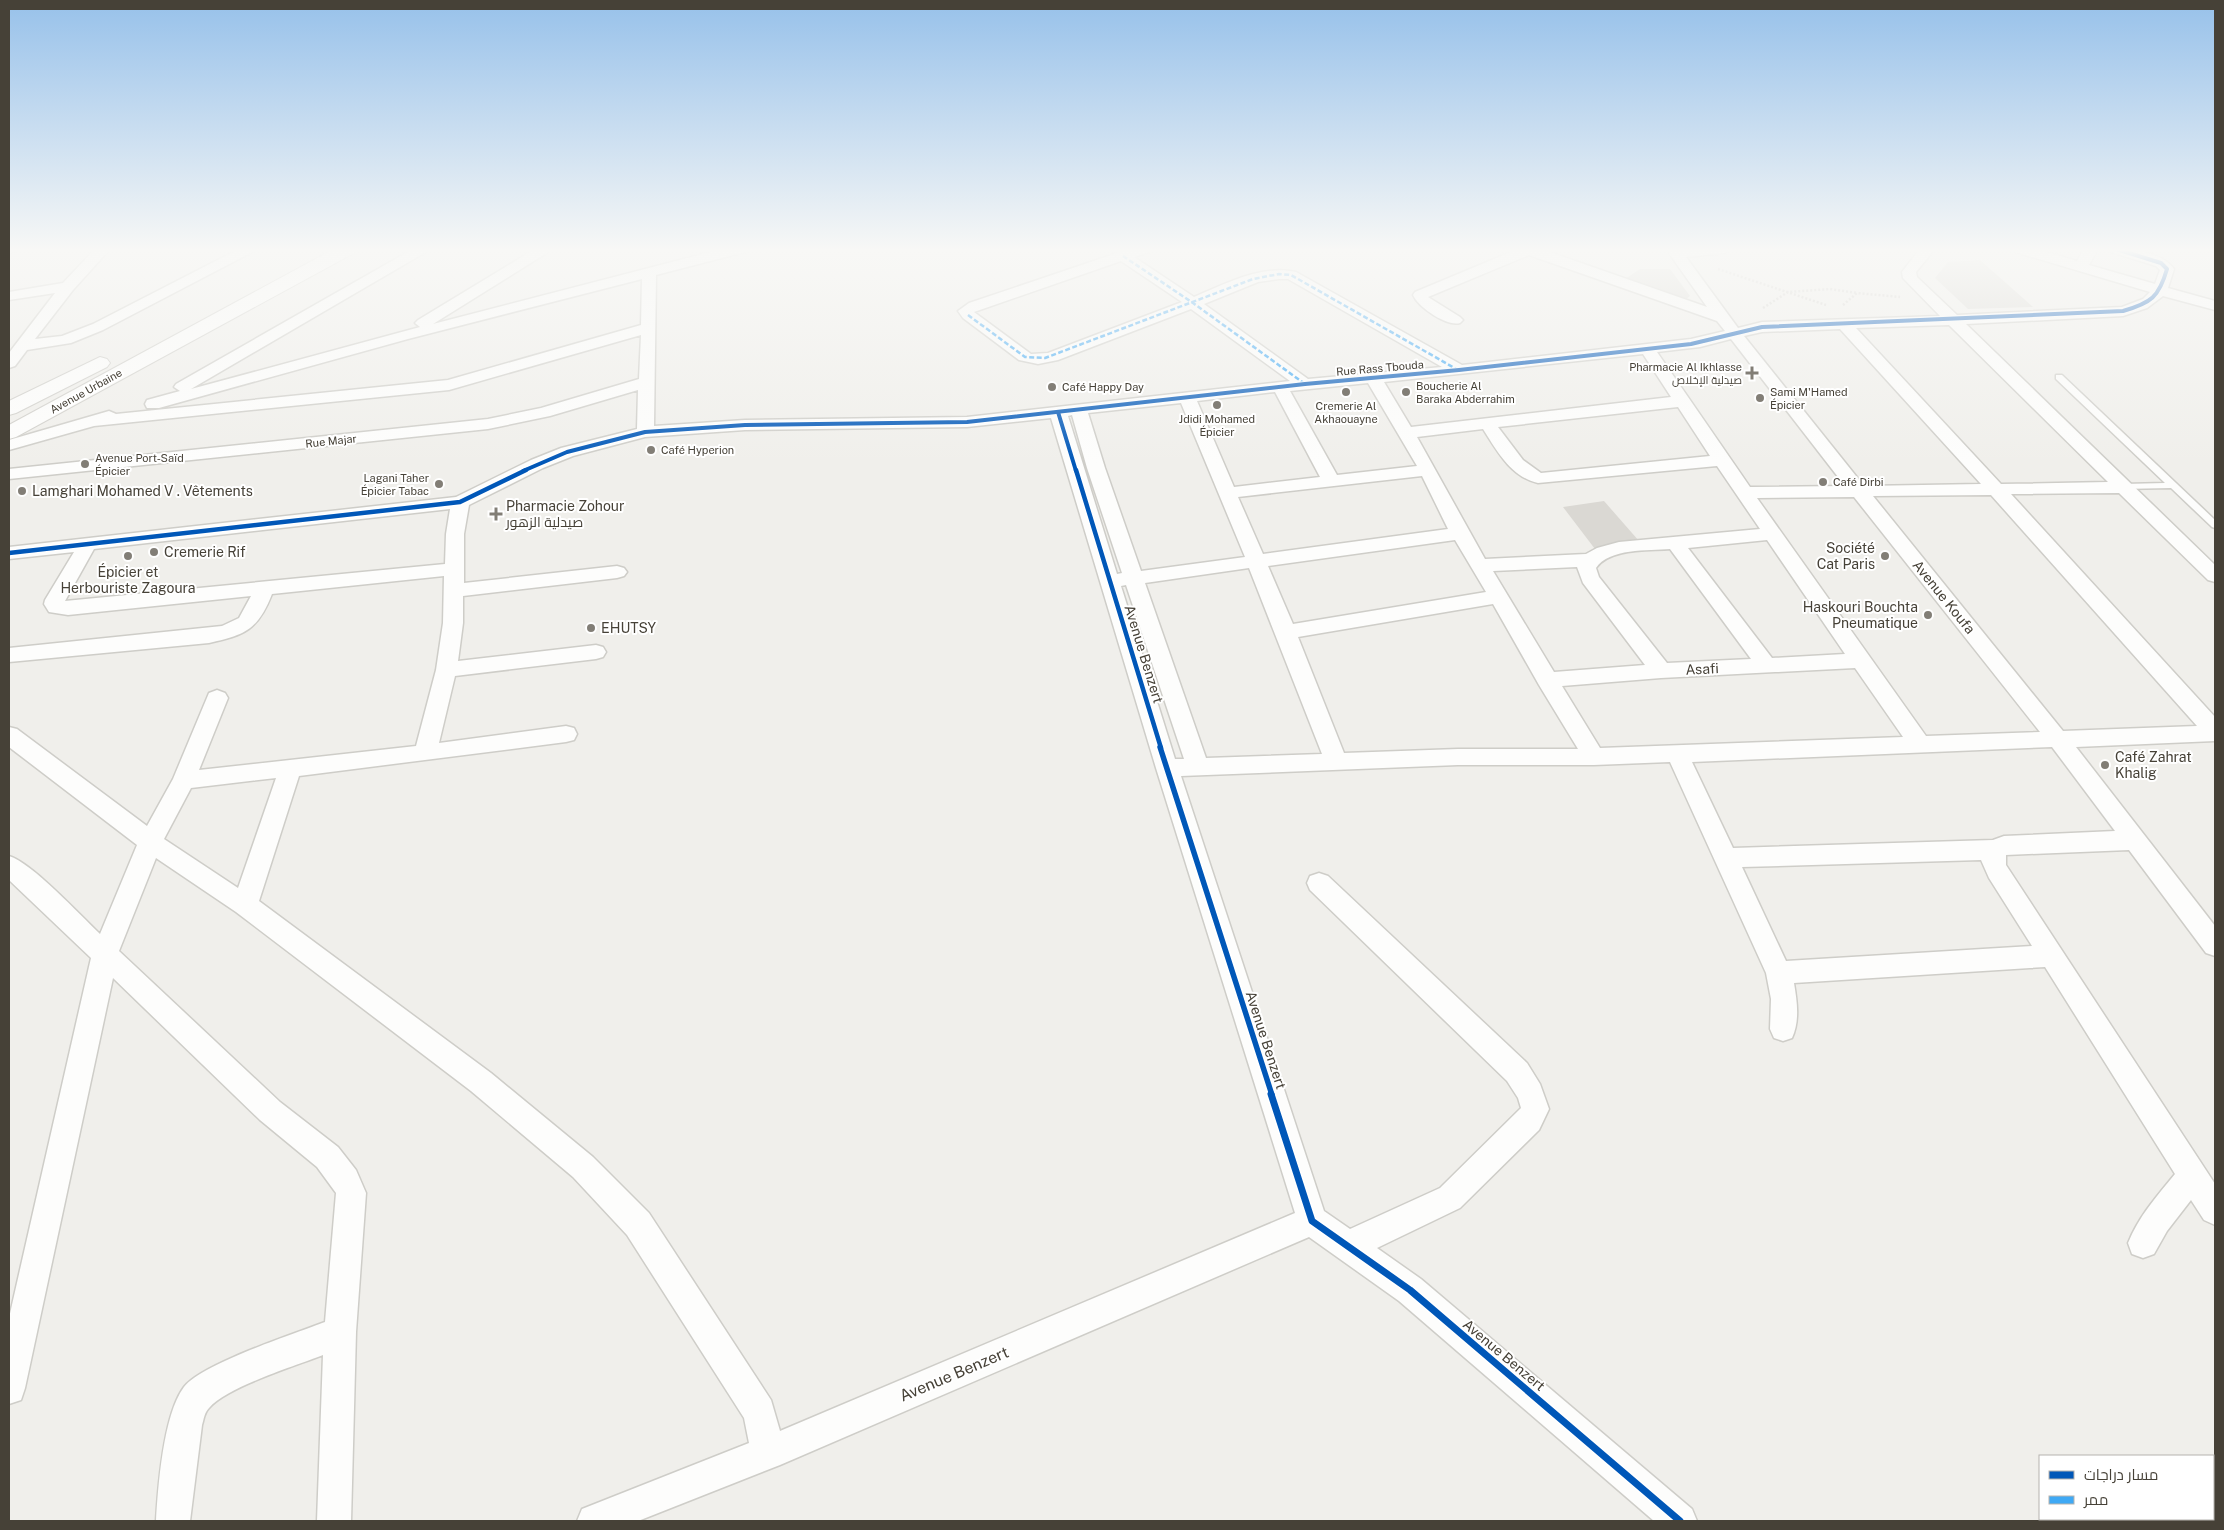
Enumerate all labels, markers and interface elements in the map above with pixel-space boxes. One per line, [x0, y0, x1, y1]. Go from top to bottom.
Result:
street label: Rue Rass Tbouda [1336, 358, 1424, 378]
place label: Pharmacie Al Ikhlasse صيدلية الإخلاص [1629, 361, 1742, 387]
street label: Avenue Urbaine [48, 366, 124, 416]
marker: Pharmacie Al Ikhlasse صيدلية الإخلاص [1746, 367, 1758, 379]
place label: Boucherie Al Baraka Abderrahim [1416, 380, 1515, 405]
marker: Café Happy Day [1046, 381, 1058, 393]
place label: Café Happy Day [1062, 381, 1144, 393]
marker: Cremerie Al Akhaouayne [1340, 386, 1352, 398]
marker: Boucherie Al Baraka Abderrahim [1400, 386, 1412, 398]
place label: Sami M'Hamed Épicier [1770, 386, 1848, 411]
marker: Sami M'Hamed Épicier [1754, 392, 1766, 404]
marker: Jdidi Mohamed Épicier [1211, 399, 1223, 411]
place label: Cremerie Al Akhaouayne [1314, 400, 1378, 425]
place label: Jdidi Mohamed Épicier [1179, 413, 1255, 438]
street label: Rue Majar [305, 432, 357, 450]
marker: Café Hyperion [645, 444, 657, 456]
place label: Café Hyperion [661, 444, 734, 456]
place label: Avenue Port-Saïd Épicier [95, 452, 184, 477]
marker: Avenue Port-Saïd Épicier [79, 458, 91, 470]
place label: Lagani Taher Épicier Tabac [361, 472, 429, 497]
marker: Café Dirbi [1817, 476, 1829, 488]
place label: Café Dirbi [1833, 476, 1884, 488]
marker: Lagani Taher Épicier Tabac [433, 478, 445, 490]
place label: Lamghari Mohamed V . Vêtements [32, 483, 253, 499]
marker: Lamghari Mohamed V . Vêtements [16, 485, 28, 497]
place label: Pharmacie Zohour صيدلية الزهور [505, 498, 625, 530]
marker: Pharmacie Zohour صيدلية الزهور [490, 508, 502, 520]
place label: Société Cat Paris [1817, 540, 1875, 572]
place label: Cremerie Rif [164, 544, 246, 560]
marker: Cremerie Rif [148, 546, 160, 558]
marker: Épicier et Herbouriste Zagoura [122, 550, 134, 562]
marker: Société Cat Paris [1879, 550, 1891, 562]
street label: Avenue Koufa [1909, 557, 1979, 637]
place label: Épicier et Herbouriste Zagoura [60, 563, 196, 596]
place label: Haskouri Bouchta Pneumatique [1803, 599, 1918, 631]
street label: Avenue Benzert [1121, 603, 1167, 705]
marker: Haskouri Bouchta Pneumatique [1922, 609, 1934, 621]
place label: EHUTSY [601, 620, 657, 636]
marker: EHUTSY [585, 622, 597, 634]
street label: Asafi [1685, 660, 1719, 678]
place label: Café Zahrat Khalig [2115, 749, 2192, 781]
marker: Café Zahrat Khalig [2099, 759, 2111, 771]
street label: Avenue Benzert [1243, 989, 1289, 1091]
street label: Avenue Benzert [1460, 1316, 1548, 1394]
street label: Avenue Benzert [897, 1342, 1011, 1406]
legend [2039, 1455, 2214, 1520]
text: مسار دراجات [2084, 1466, 2158, 1484]
text: ممر [2083, 1491, 2108, 1509]

